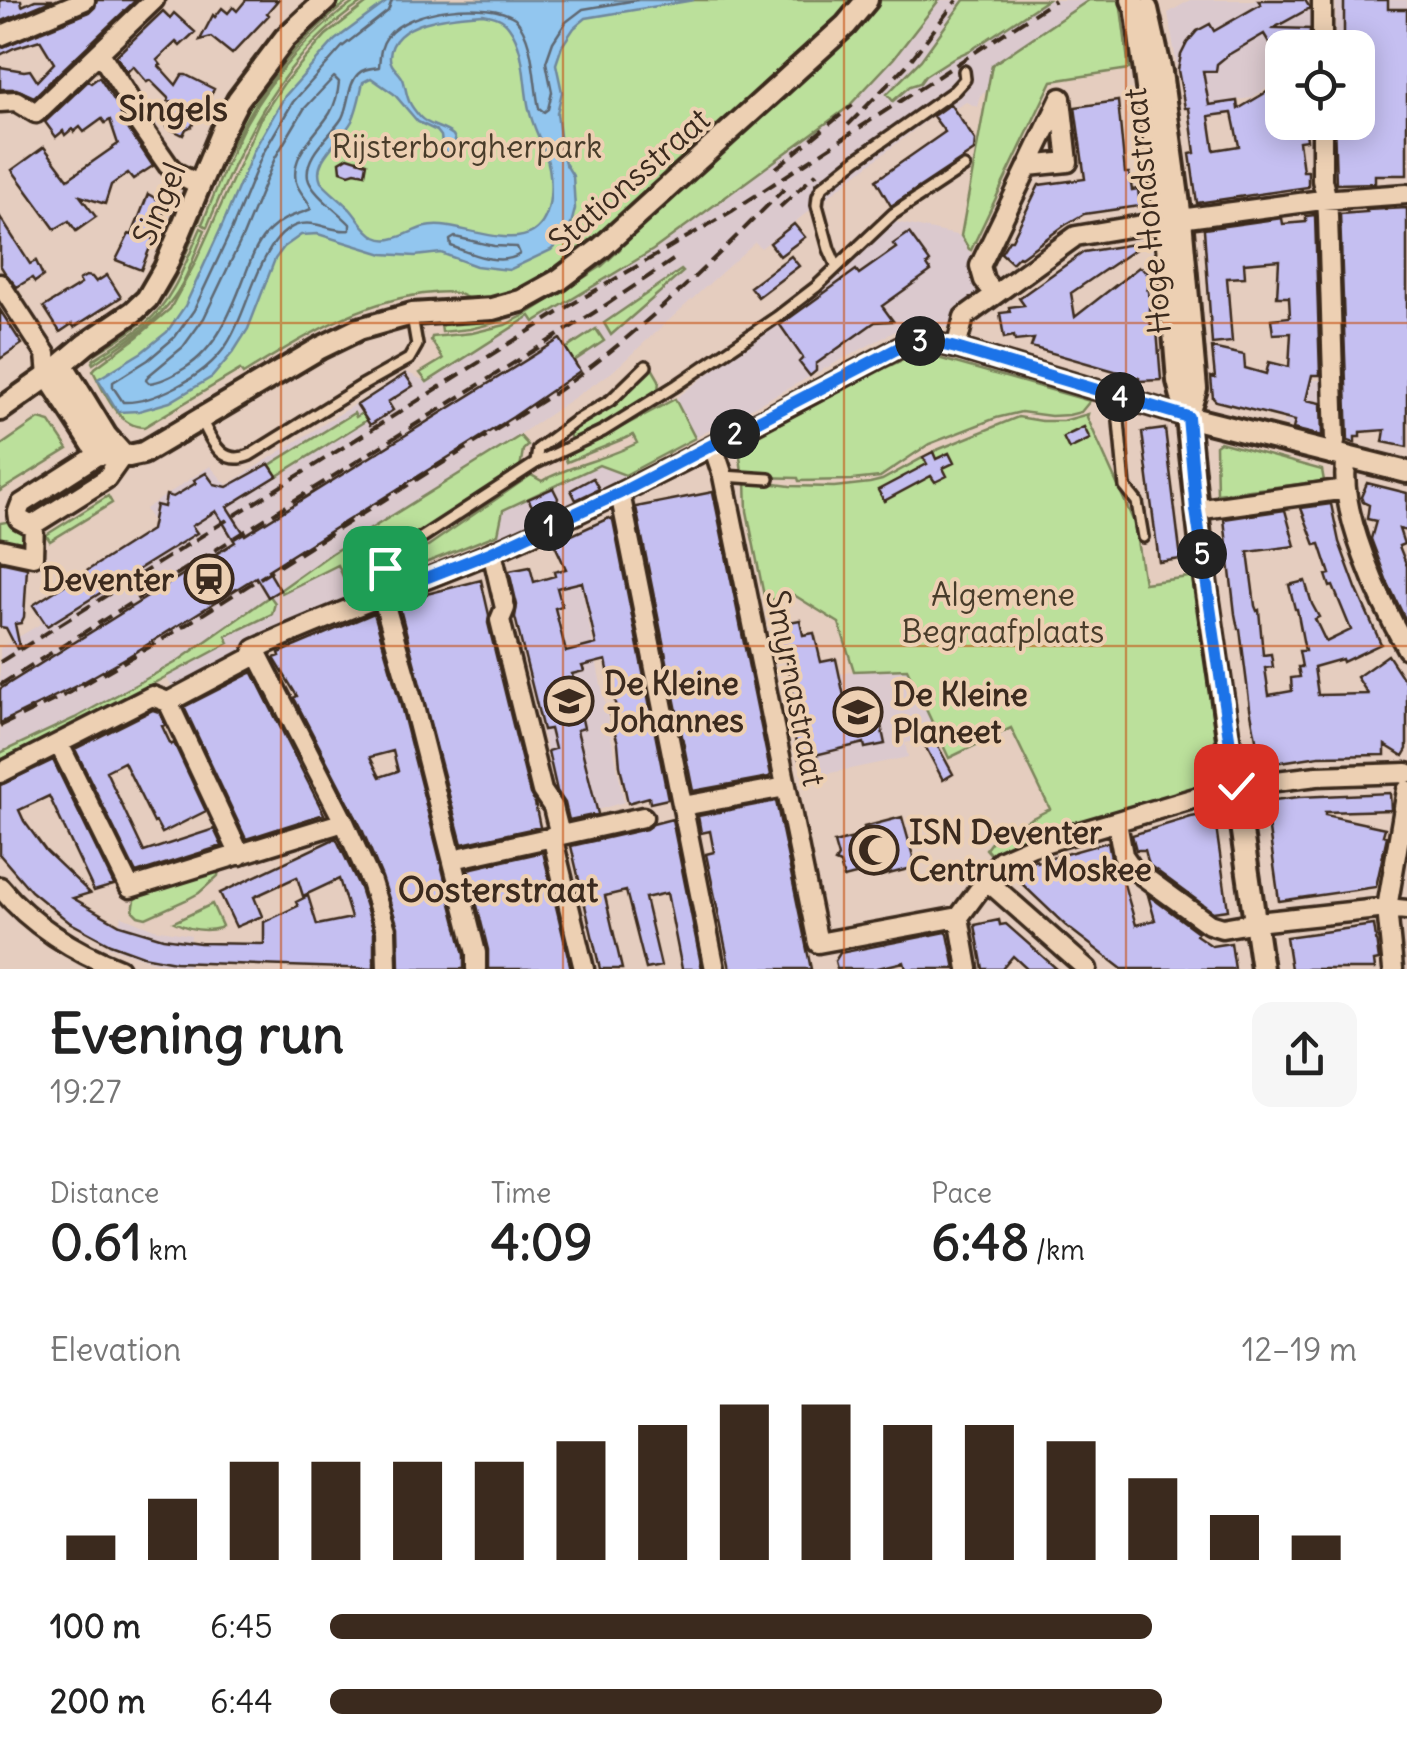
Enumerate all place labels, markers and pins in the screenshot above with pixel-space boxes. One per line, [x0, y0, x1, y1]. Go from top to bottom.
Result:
pin: 3 [895, 316, 945, 366]
pin: 4 [1095, 372, 1145, 422]
pin: 2 [710, 409, 760, 459]
pin: 1 [524, 501, 574, 551]
pin [343, 526, 428, 611]
pin: 5 [1177, 529, 1227, 579]
station icon: Deventer [183, 553, 235, 605]
place label: Deventer [42, 559, 175, 600]
place label: De Kleine Johannes [604, 663, 744, 741]
place label: De Kleine Planeet [893, 674, 1028, 752]
school or university icon: De Kleine Johannes [543, 675, 595, 727]
school or university icon: De Kleine Planeet [832, 686, 884, 738]
pin [1194, 744, 1279, 829]
place label: ISN Deventer Centrum Moskee [909, 812, 1152, 890]
mosque icon: ISN Deventer Centrum Moskee [848, 824, 900, 876]

